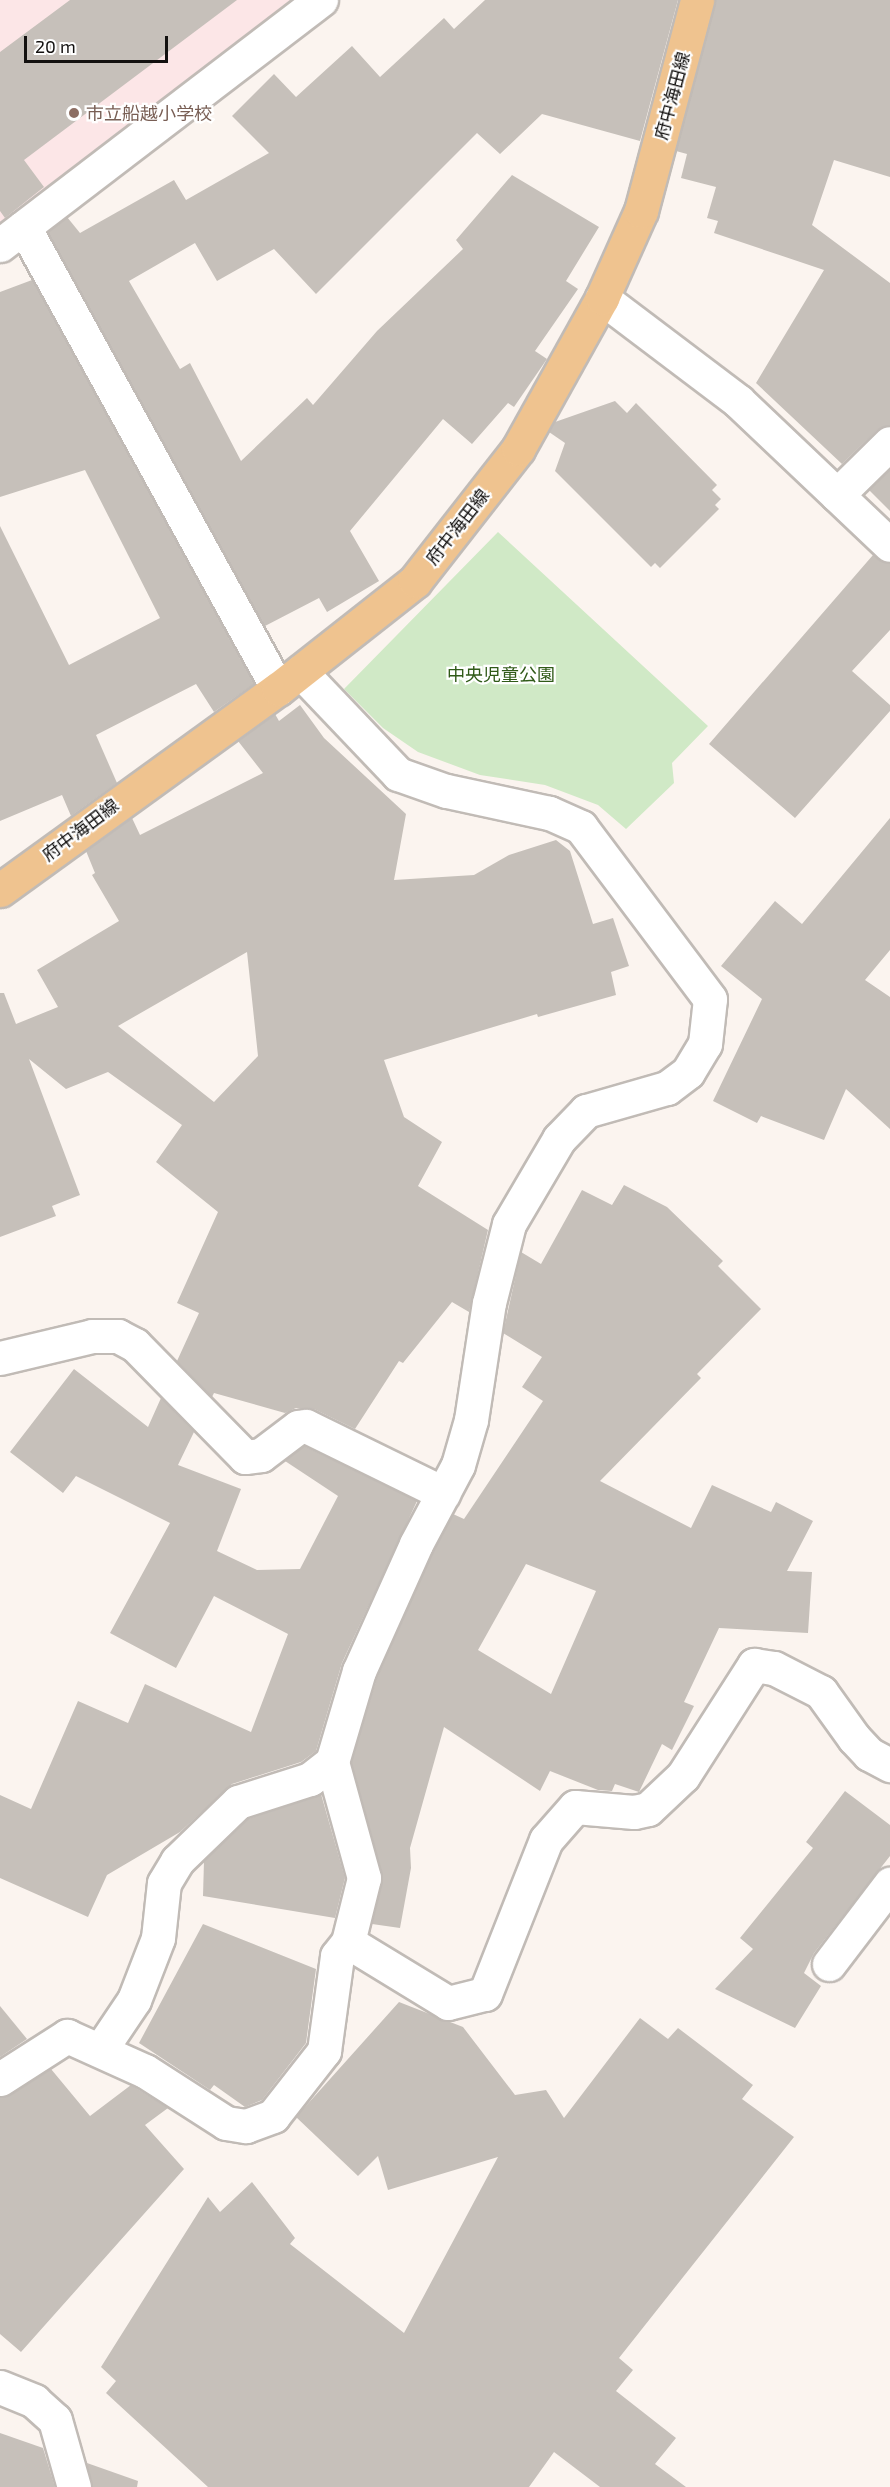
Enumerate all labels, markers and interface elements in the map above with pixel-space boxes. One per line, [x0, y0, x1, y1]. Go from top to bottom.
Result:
scale bar [27, 24, 171, 62]
text: 20 m [35, 35, 76, 57]
street label: 府中海田線 [650, 50, 694, 142]
place label: 市立船越小学校 [86, 102, 212, 124]
marker: 市立船越小学校 [67, 106, 81, 120]
street label: 府中海田線 [421, 485, 493, 569]
park label: 中央児童公園 [447, 663, 555, 685]
street label: 府中海田線 [38, 794, 122, 866]

